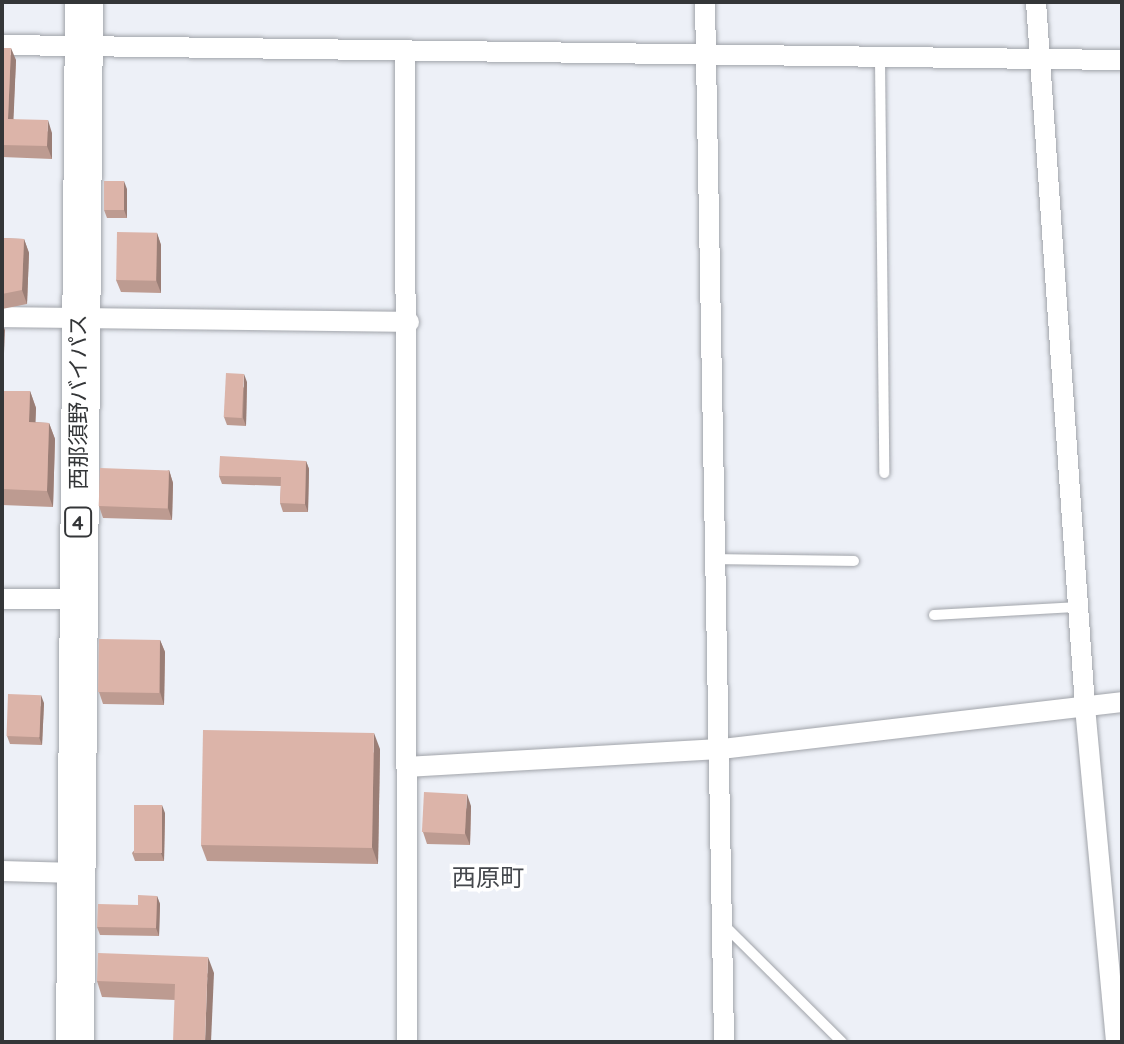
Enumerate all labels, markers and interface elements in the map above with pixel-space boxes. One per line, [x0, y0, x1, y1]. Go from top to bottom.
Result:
street label: 西那須野バイパス [66, 314, 92, 490]
road number: 4 [64, 506, 92, 538]
district label: 西原町 [452, 864, 524, 892]

